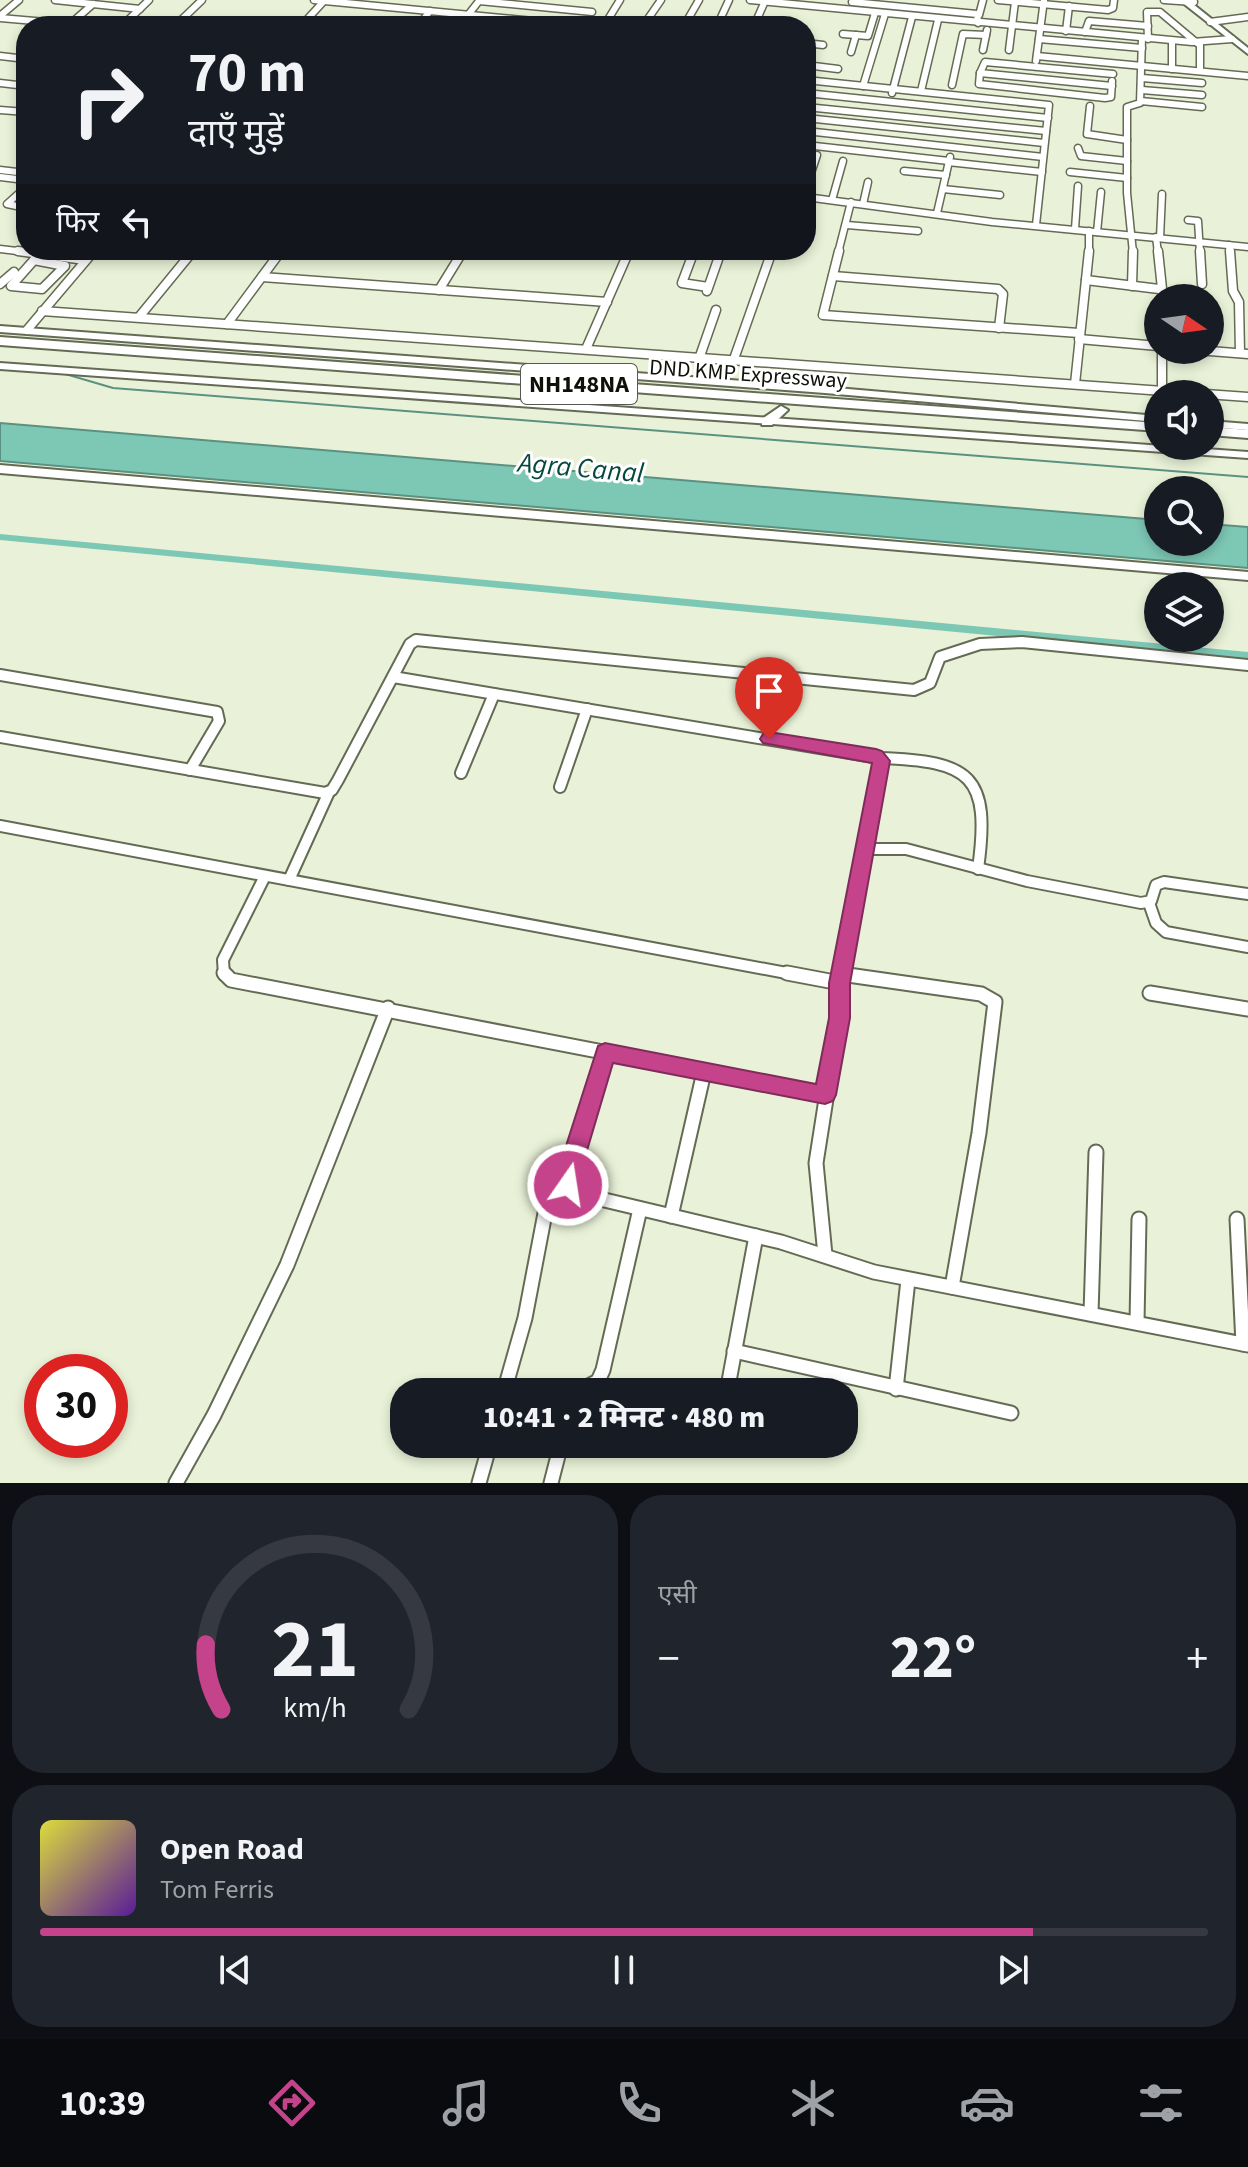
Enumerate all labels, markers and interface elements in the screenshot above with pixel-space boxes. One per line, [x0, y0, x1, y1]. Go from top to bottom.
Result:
text: 70 m [188, 34, 306, 113]
icon: right [56, 48, 160, 152]
text: दाएँ मुड़ें [188, 108, 284, 159]
icon: left [115, 200, 159, 244]
text: फिर [56, 201, 99, 244]
north arrow [1144, 284, 1224, 364]
map controls [1144, 284, 1224, 652]
street label: DND KMP Expressway [648, 351, 849, 397]
road number: NH148NA [521, 364, 637, 404]
button: sound [1144, 380, 1224, 460]
water label: Agra Canal [514, 442, 646, 493]
button: search [1144, 476, 1224, 556]
button: layers [1144, 572, 1224, 652]
pin [735, 657, 803, 739]
icon: arrive [747, 669, 791, 713]
position arrow [526, 1143, 610, 1227]
speed limit sign: 30 [24, 1354, 128, 1458]
text: 10:41 · 2 मिनट · 480 m [483, 1396, 765, 1439]
text: एसी [658, 1576, 697, 1613]
text: 21 [271, 1591, 359, 1709]
text: 22° [890, 1616, 976, 1701]
text: − [658, 1628, 680, 1691]
text: + [1186, 1628, 1208, 1691]
text: km/h [283, 1688, 347, 1728]
text: Open Road [160, 1828, 304, 1871]
text: Tom Ferris [160, 1871, 274, 1908]
icon: previous [213, 1948, 257, 1992]
icon: pause [602, 1948, 646, 1992]
icon: next [991, 1948, 1035, 1992]
icon: directions [264, 2075, 320, 2131]
icon: music [438, 2075, 494, 2131]
icon: phone [611, 2075, 667, 2131]
icon: climate [785, 2075, 841, 2131]
icon: car [959, 2075, 1015, 2131]
icon: filters [1133, 2075, 1189, 2131]
text: 10:39 [59, 2078, 146, 2129]

